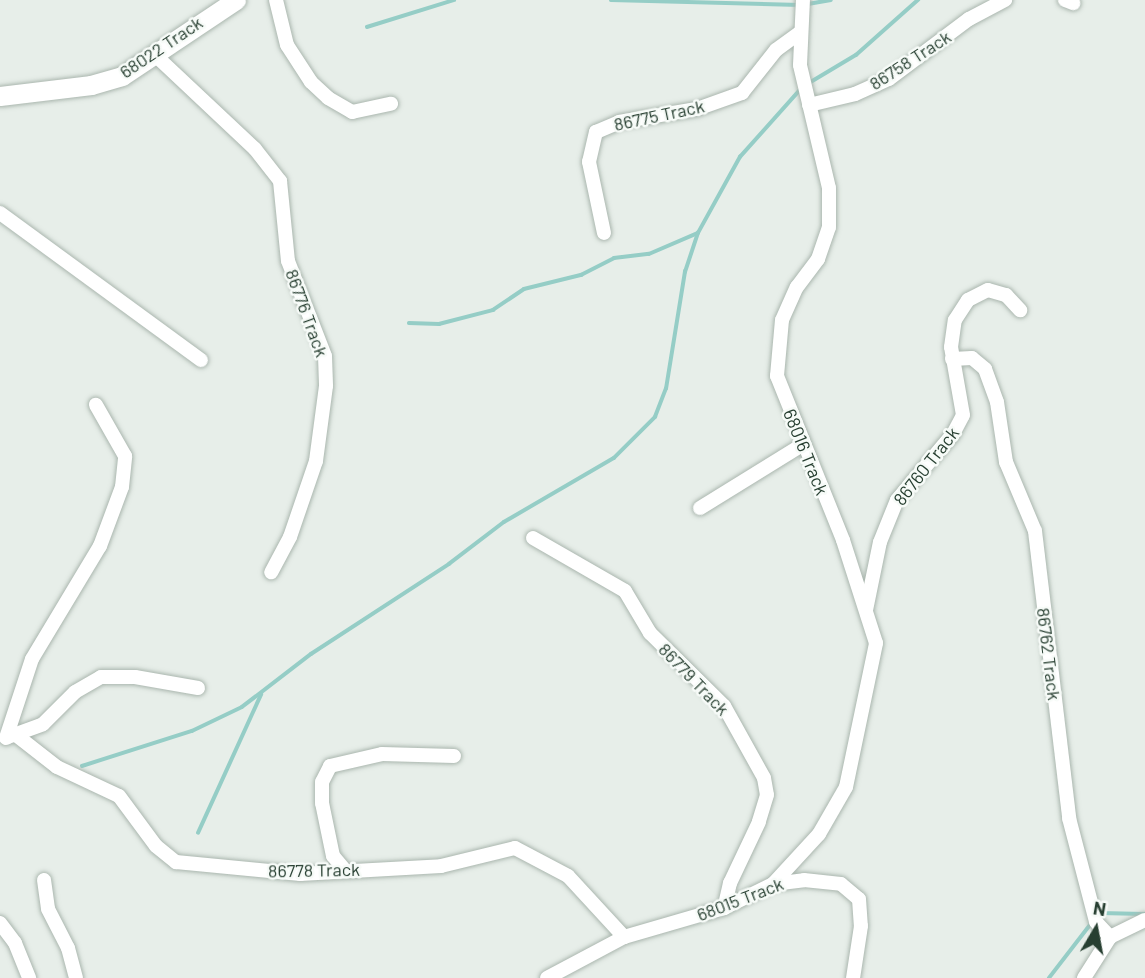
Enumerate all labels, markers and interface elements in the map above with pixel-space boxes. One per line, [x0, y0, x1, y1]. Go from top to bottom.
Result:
street label: 68022 Track [116, 11, 206, 83]
street label: 86758 Track [865, 26, 955, 94]
street label: 86775 Track [612, 95, 706, 135]
street label: 86776 Track [281, 266, 333, 360]
street label: 68016 Track [779, 406, 833, 498]
street label: 86760 Track [889, 422, 963, 510]
street label: 86762 Track [1033, 607, 1065, 701]
street label: 86779 Track [654, 638, 734, 720]
street label: 86778 Track [268, 858, 360, 882]
street label: 68015 Track [694, 873, 786, 925]
north arrow [1061, 894, 1131, 964]
text: N [1092, 895, 1108, 920]

